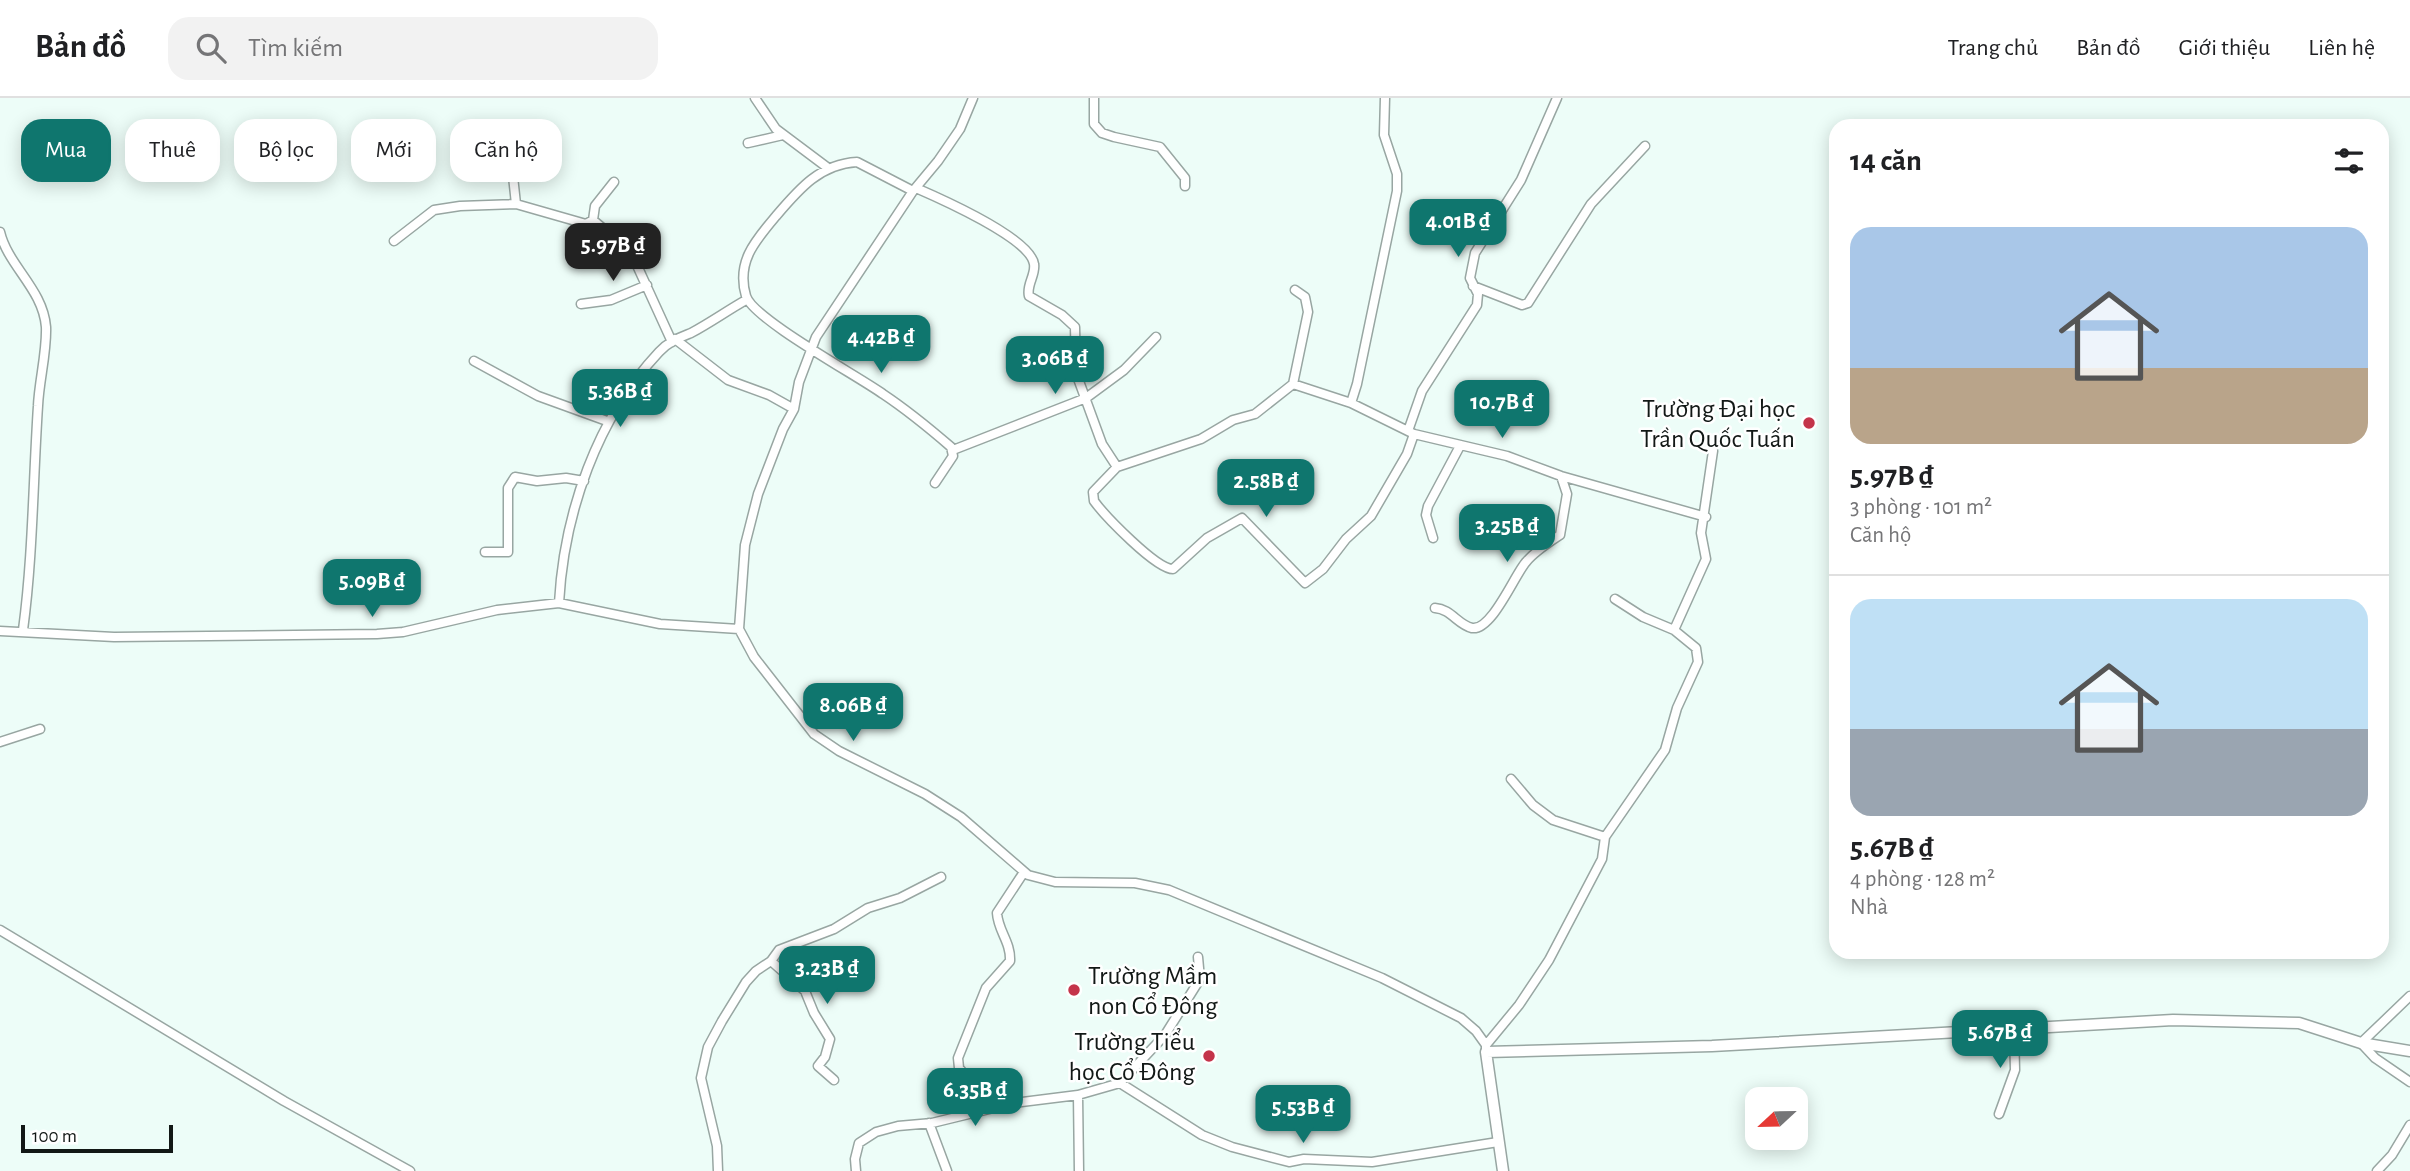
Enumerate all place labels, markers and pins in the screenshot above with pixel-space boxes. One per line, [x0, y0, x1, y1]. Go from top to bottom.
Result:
pin: 4.01B ₫ [1393, 200, 1523, 259]
pin: 5.97B ₫ [548, 223, 678, 283]
pin: 4.42B ₫ [816, 316, 946, 375]
pin: 3.06B ₫ [990, 336, 1120, 396]
pin: 5.36B ₫ [555, 370, 685, 429]
pin: 10.7B ₫ [1437, 380, 1567, 440]
place label: Trường Đại học Trần Quốc Tuấn [1640, 396, 1795, 452]
marker: Trường Đại học Trần Quốc Tuấn [1801, 415, 1817, 431]
pin: 2.58B ₫ [1201, 460, 1331, 519]
pin: 3.25B ₫ [1442, 504, 1572, 564]
pin: 5.09B ₫ [307, 560, 437, 619]
pin: 8.06B ₫ [788, 684, 918, 743]
pin: 3.23B ₫ [762, 946, 892, 1006]
place label: Trường Mầm non Cổ Đông [1088, 963, 1218, 1019]
marker: Trường Mầm non Cổ Đông [1066, 982, 1082, 998]
pin: 5.67B ₫ [1935, 1010, 2065, 1070]
place label: Trường Tiểu học Cổ Đông [1068, 1028, 1195, 1085]
marker: Trường Tiểu học Cổ Đông [1201, 1048, 1217, 1064]
pin: 6.35B ₫ [910, 1068, 1040, 1128]
pin: 5.53B ₫ [1238, 1086, 1368, 1145]

